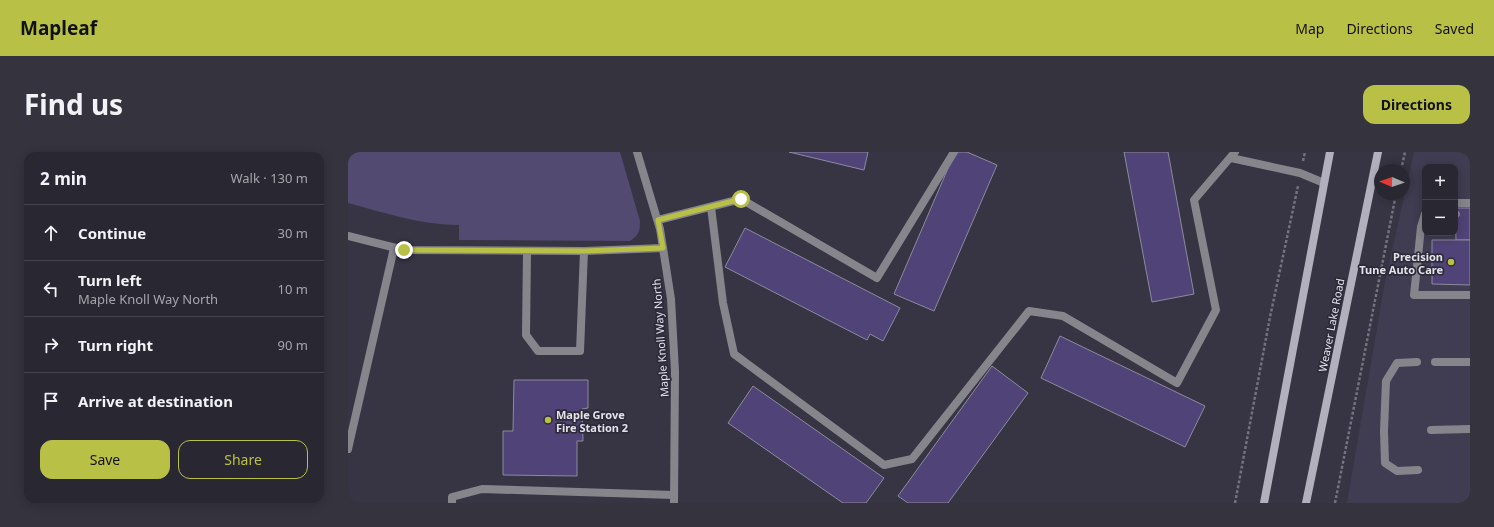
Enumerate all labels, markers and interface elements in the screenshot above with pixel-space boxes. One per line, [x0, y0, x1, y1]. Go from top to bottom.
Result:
text: Mapleaf [20, 15, 97, 41]
text: Map [1295, 19, 1324, 38]
text: Directions [1346, 19, 1413, 38]
text: Saved [1435, 19, 1474, 38]
text: Find us [24, 85, 123, 123]
button: Directions [1363, 85, 1470, 124]
north arrow [1374, 164, 1410, 200]
map controls [1422, 164, 1458, 236]
button: + [1422, 164, 1458, 200]
text: 2 min [40, 167, 87, 190]
text: Walk · 130 m [230, 169, 308, 187]
route start [732, 190, 750, 208]
button: − [1422, 200, 1458, 236]
icon: ahead [40, 222, 62, 244]
text: Continue [78, 223, 146, 243]
text: 30 m [278, 224, 308, 242]
route end [395, 241, 413, 259]
place label: Precision Tune Auto Care [1359, 249, 1443, 277]
marker: Precision Tune Auto Care [1446, 257, 1456, 267]
text: Turn left [78, 270, 142, 290]
street label: Weaver Lake Road [1315, 277, 1347, 373]
icon: left [40, 278, 62, 300]
street label: Maple Knoll Way North [648, 278, 672, 398]
text: 10 m [278, 280, 308, 298]
text: Maple Knoll Way North [78, 290, 218, 308]
icon: right [40, 334, 62, 356]
text: Turn right [78, 335, 153, 355]
text: 90 m [278, 336, 308, 354]
icon: arrive [40, 390, 62, 412]
text: Arrive at destination [78, 391, 233, 411]
place label: Maple Grove Fire Station 2 [556, 407, 628, 435]
marker: Maple Grove Fire Station 2 [543, 415, 553, 425]
button: Save [40, 440, 170, 479]
button: Share [178, 440, 308, 479]

